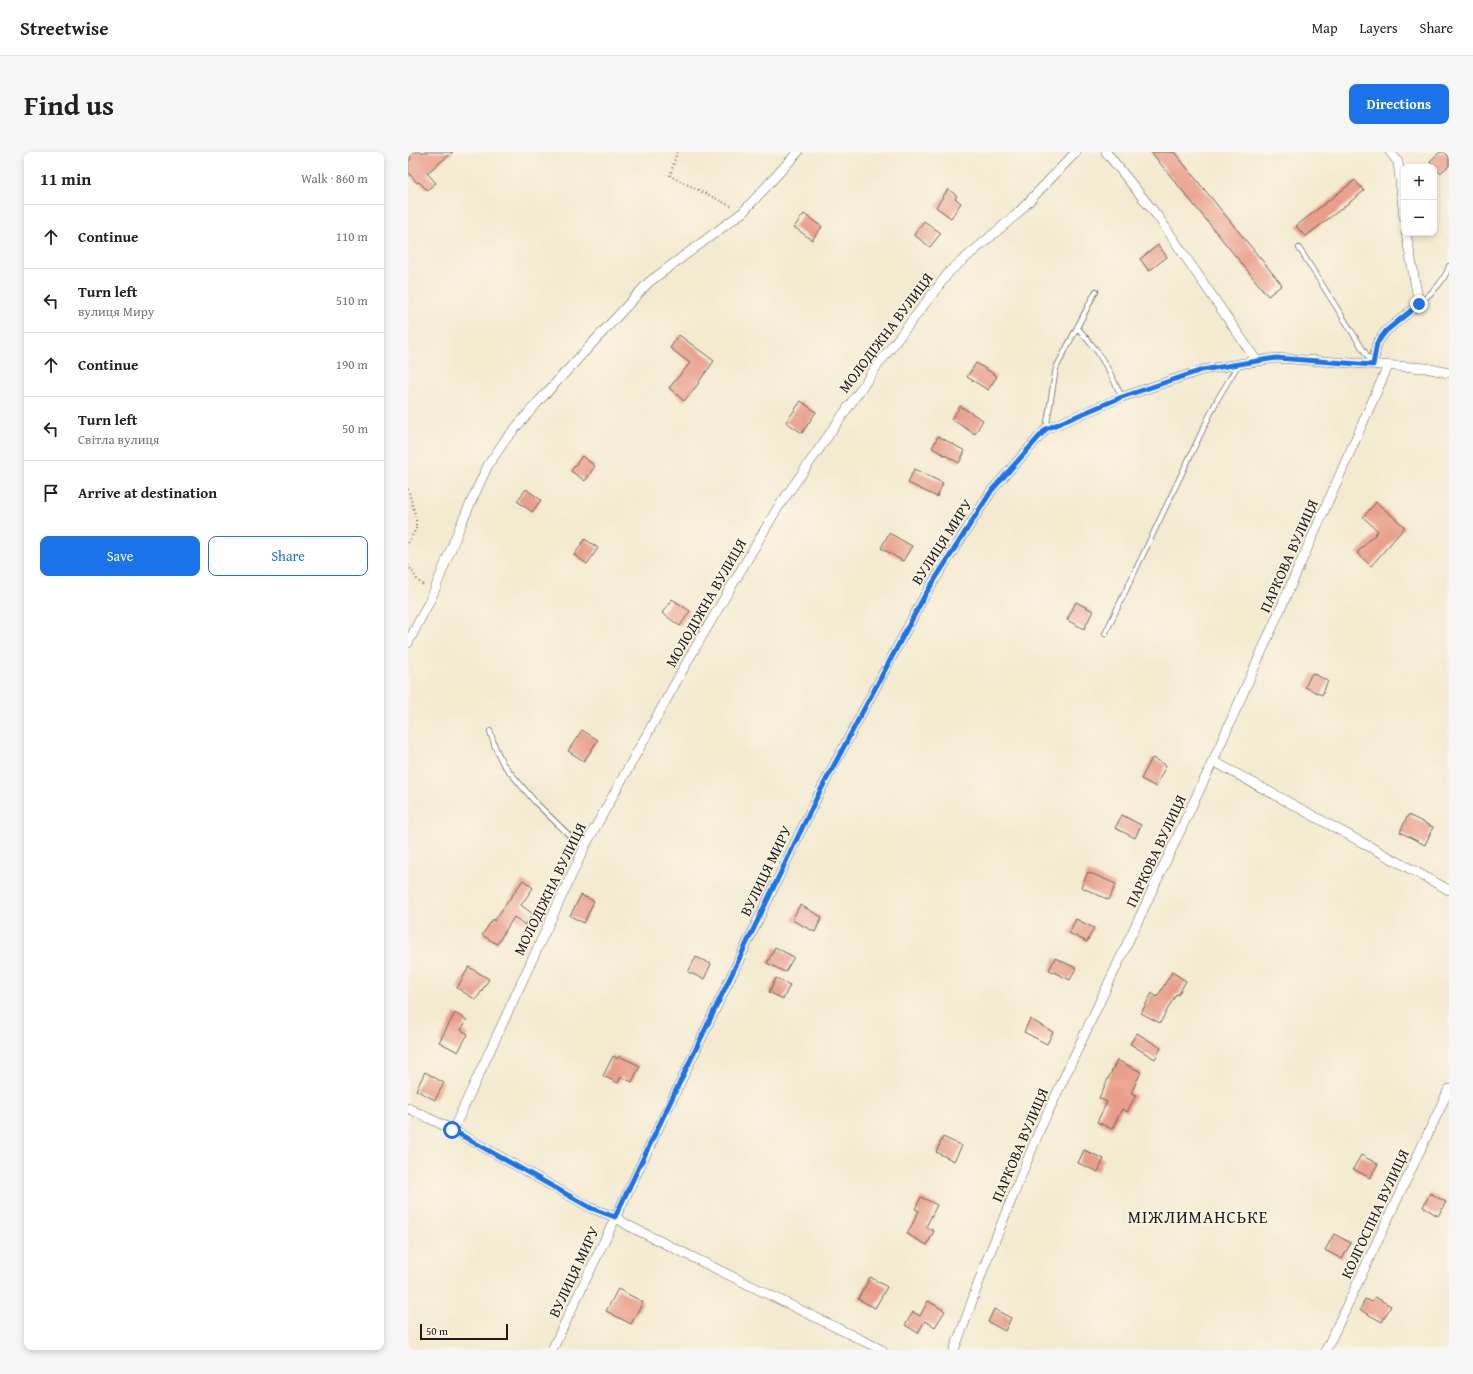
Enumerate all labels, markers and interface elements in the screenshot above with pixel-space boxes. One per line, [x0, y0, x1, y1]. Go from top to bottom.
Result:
text: Streetwise [20, 14, 109, 42]
text: Map [1312, 18, 1338, 38]
text: Layers [1360, 18, 1398, 38]
text: Share [1420, 18, 1453, 38]
text: Find us [24, 84, 114, 125]
button: Directions [1349, 84, 1449, 124]
map controls [1401, 164, 1437, 236]
button: + [1401, 164, 1437, 200]
text: 11 min [40, 166, 91, 191]
text: Walk · 860 m [301, 169, 368, 188]
button: − [1401, 200, 1437, 236]
icon: ahead [40, 226, 62, 248]
text: Continue [78, 226, 139, 247]
text: 110 m [336, 227, 368, 246]
street label: МОЛОДІЖНА ВУЛИЦЯ [834, 268, 938, 397]
text: Turn left [78, 281, 137, 302]
icon: left [40, 290, 62, 312]
text: 510 m [336, 291, 368, 310]
route end [1410, 295, 1428, 313]
text: вулиця Миру [78, 302, 154, 321]
icon: ahead [40, 354, 62, 376]
text: Continue [78, 354, 139, 375]
text: 190 m [336, 355, 368, 374]
text: Turn left [78, 409, 137, 430]
icon: left [40, 418, 62, 440]
text: 50 m [342, 419, 368, 438]
text: Світла вулиця [78, 430, 159, 449]
icon: arrive [40, 482, 62, 504]
text: Arrive at destination [78, 482, 217, 503]
street label: ВУЛИЦЯ МИРУ [906, 494, 978, 589]
street label: ПАРКОВА ВУЛИЦЯ [1254, 496, 1323, 616]
street label: МОЛОДІЖНА ВУЛИЦЯ [660, 534, 751, 671]
button: Save [40, 536, 200, 576]
button: Share [208, 536, 368, 576]
street label: ПАРКОВА ВУЛИЦЯ [1120, 791, 1191, 910]
street label: МОЛОДІЖНА ВУЛИЦЯ [508, 819, 591, 959]
street label: ВУЛИЦЯ МИРУ [735, 821, 797, 919]
street label: ПАРКОВА ВУЛИЦЯ [986, 1084, 1053, 1205]
route start [443, 1121, 461, 1139]
street label: КОЛГОСПНА ВУЛИЦЯ [1335, 1146, 1414, 1282]
district label: МІЖЛИМАНСЬКЕ [1128, 1204, 1268, 1229]
street label: ВУЛИЦЯ МИРУ [543, 1222, 604, 1321]
scale bar [420, 1322, 508, 1341]
text: 50 m [426, 1323, 448, 1339]

